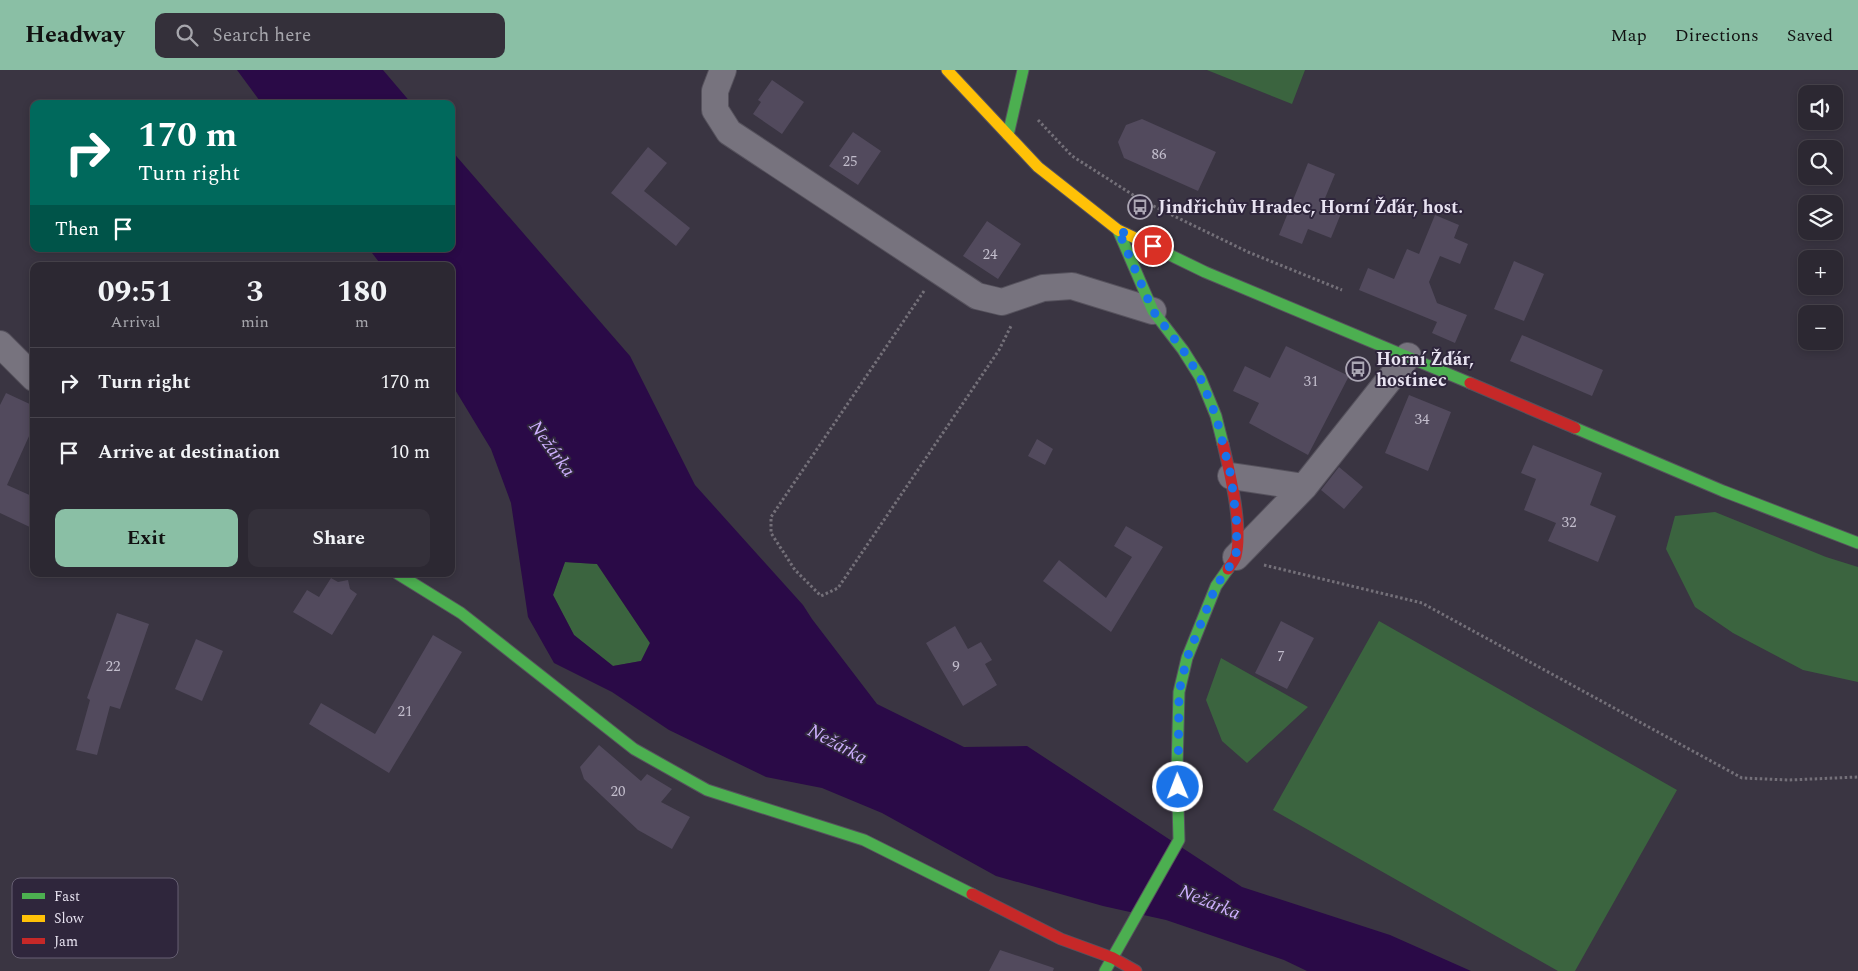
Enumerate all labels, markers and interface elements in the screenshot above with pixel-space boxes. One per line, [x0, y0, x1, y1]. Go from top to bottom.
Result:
search box [155, 13, 505, 58]
text: Headway [25, 17, 125, 53]
icon: search [173, 21, 201, 49]
text: Search here [213, 21, 311, 50]
text: Map [1611, 22, 1647, 49]
text: Directions [1675, 22, 1759, 49]
text: Saved [1787, 22, 1833, 49]
map controls [1798, 85, 1843, 350]
button: sound [1798, 85, 1843, 130]
text: 170 m [138, 109, 237, 162]
icon: right [55, 120, 120, 185]
button: search [1798, 140, 1843, 185]
house number: 86 [1151, 143, 1167, 166]
house number: 25 [842, 150, 858, 173]
text: Turn right [138, 157, 240, 190]
bus stop icon: Jindřichův Hradec, Horní Žďár, host. [1127, 194, 1153, 220]
place label: Jindřichův Hradec, Horní Žďár, host. [1158, 194, 1463, 221]
button: layers [1798, 195, 1843, 240]
text: Then [55, 215, 99, 244]
icon: arrive [109, 215, 137, 243]
pin [1132, 225, 1174, 267]
icon: arrive [1139, 232, 1167, 260]
house number: 24 [982, 243, 998, 266]
button: + [1798, 250, 1843, 295]
text: 09:51 [98, 269, 173, 315]
text: 3 [246, 269, 263, 315]
text: 180 [337, 269, 387, 315]
button: − [1798, 305, 1843, 350]
text: Arrival [111, 310, 160, 334]
text: min [241, 310, 269, 334]
text: m [355, 310, 369, 334]
place label: Horní Žďár, hostinec [1376, 346, 1474, 394]
bus stop icon: Horní Žďár, hostinec [1345, 356, 1371, 382]
text: Turn right [98, 368, 191, 397]
text: 170 m [380, 368, 430, 397]
icon: right [55, 369, 83, 397]
house number: 31 [1303, 370, 1319, 393]
house number: 34 [1414, 408, 1430, 431]
water label: Nežárka [521, 414, 583, 484]
text: Arrive at destination [98, 438, 280, 467]
text: 10 m [390, 438, 430, 467]
icon: arrive [55, 439, 83, 467]
button: Exit [55, 509, 238, 567]
button: Share [248, 509, 430, 567]
house number: 32 [1561, 511, 1577, 534]
house number: 7 [1277, 645, 1285, 668]
house number: 22 [105, 655, 121, 678]
house number: 9 [952, 655, 960, 678]
house number: 21 [397, 700, 413, 723]
water label: Nežárka [802, 716, 873, 772]
position arrow [1151, 760, 1203, 812]
house number: 20 [610, 780, 626, 803]
water label: Nežárka [1174, 877, 1245, 928]
legend [12, 878, 178, 958]
text: Fast [54, 886, 80, 907]
text: Slow [54, 908, 84, 929]
text: Jam [54, 931, 78, 952]

